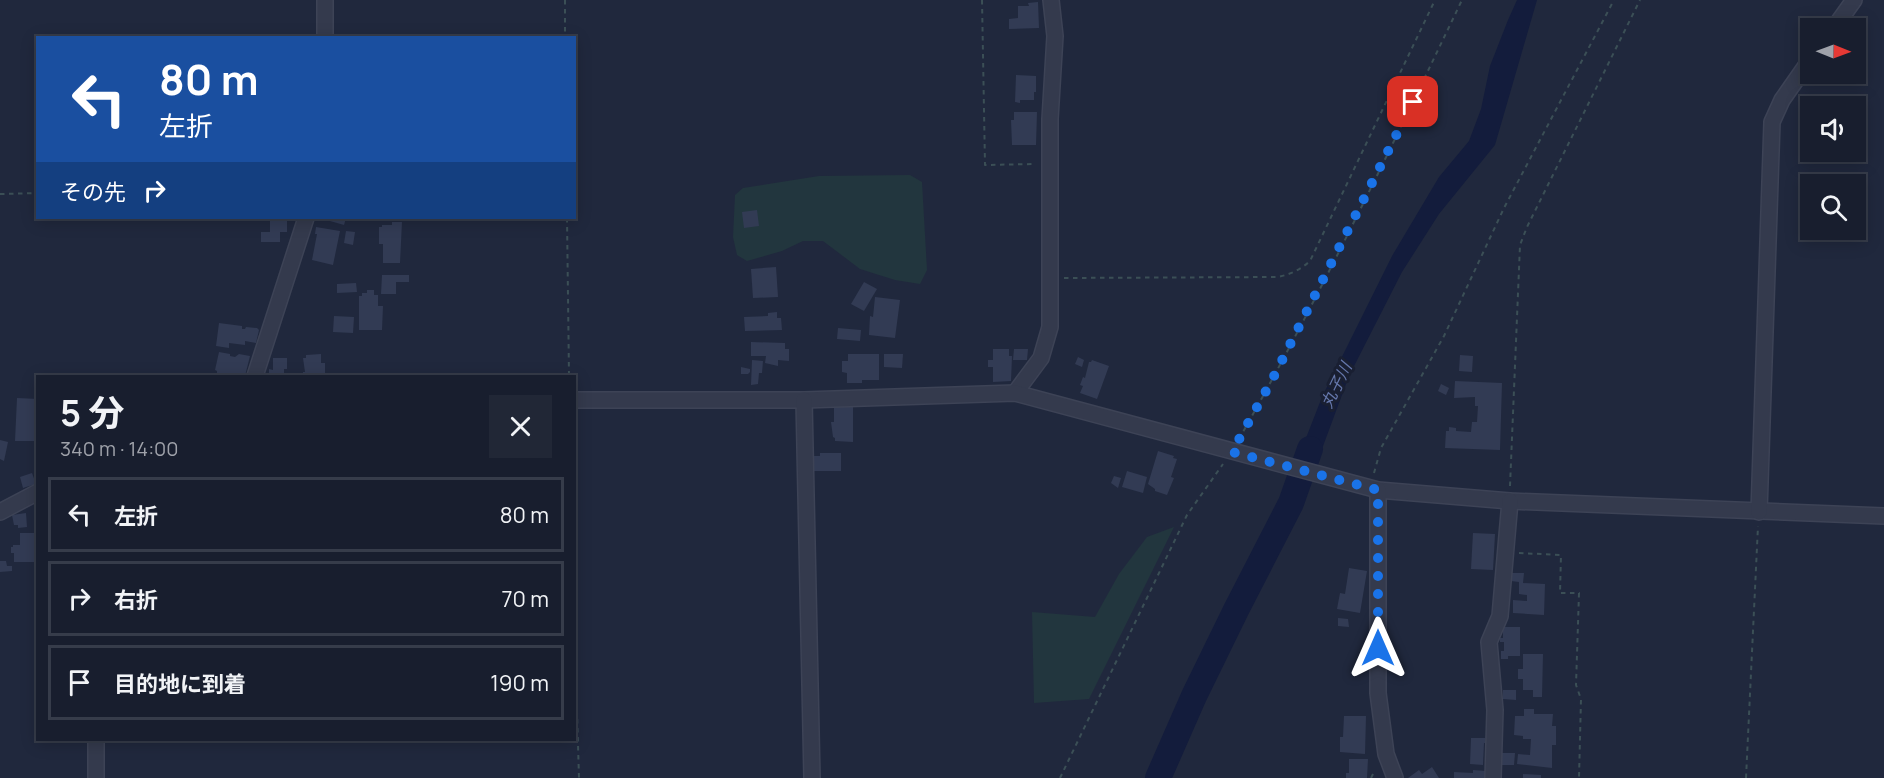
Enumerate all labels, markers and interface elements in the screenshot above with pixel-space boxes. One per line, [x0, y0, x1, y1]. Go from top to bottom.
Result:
north arrow [1800, 18, 1866, 84]
map controls [1800, 18, 1866, 240]
text: 80 m [159, 50, 259, 108]
icon: left [60, 60, 138, 138]
pin [1387, 76, 1438, 127]
icon: arrive [1396, 85, 1429, 118]
button: sound [1800, 96, 1866, 162]
text: 左折 [159, 107, 213, 144]
icon: right [138, 174, 171, 207]
button: search [1800, 174, 1866, 240]
text: その先 [60, 177, 126, 207]
water label: 丸子川 [1316, 357, 1357, 411]
text: 5 分 [60, 388, 124, 437]
button: close [489, 395, 552, 458]
text: 340 m · 14:00 [60, 435, 179, 462]
icon: left [63, 498, 96, 531]
text: 80 m [500, 500, 549, 530]
text: 左折 [114, 501, 158, 531]
icon: right [63, 582, 96, 615]
text: 70 m [501, 584, 549, 614]
text: 右折 [114, 585, 158, 615]
position arrow [1346, 616, 1410, 680]
icon: arrive [63, 666, 96, 699]
text: 190 m [490, 668, 549, 698]
text: 目的地に到着 [114, 669, 246, 699]

